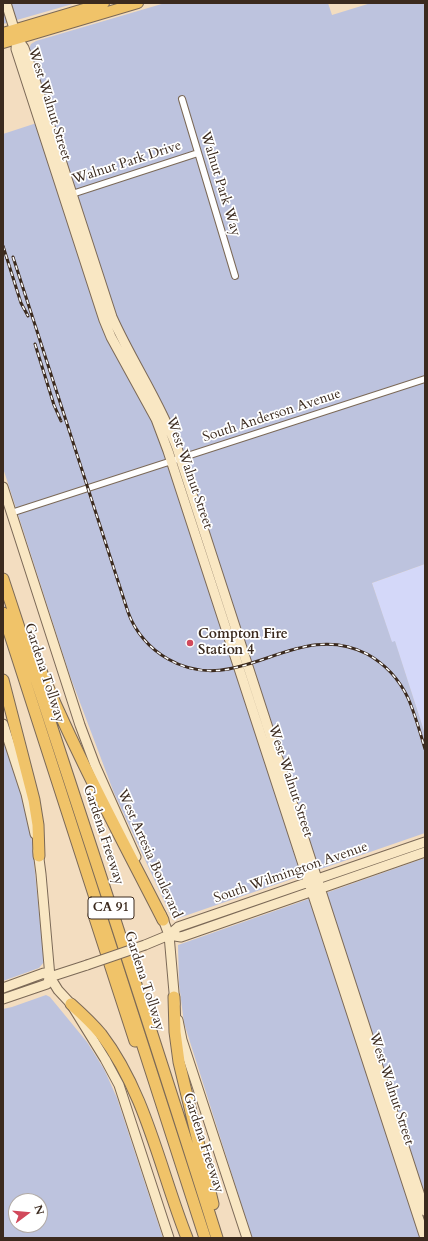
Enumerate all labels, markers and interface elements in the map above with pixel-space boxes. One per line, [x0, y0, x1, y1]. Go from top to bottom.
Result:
street label: West Walnut Street [24, 45, 74, 163]
street label: Walnut Park Way [196, 130, 244, 238]
street label: Walnut Park Drive [70, 137, 184, 189]
street label: South Anderson Avenue [201, 386, 343, 446]
street label: West Walnut Street [162, 415, 216, 531]
street label: Gardena Tollway [20, 621, 68, 725]
place label: Compton Fire Station 4 [198, 627, 288, 660]
marker: Compton Fire Station 4 [185, 638, 195, 648]
street label: West Walnut Street [264, 723, 316, 839]
street label: Gardena Freeway [79, 783, 127, 887]
street label: West Artesia Boulevard [113, 787, 185, 921]
street label: South Wilmington Avenue [212, 839, 370, 907]
road number: CA 91 [88, 897, 134, 919]
street label: Gardena Tollway [120, 929, 168, 1033]
street label: West Walnut Street [365, 1031, 417, 1147]
street label: Gardena Freeway [179, 1091, 227, 1195]
north arrow [8, 1193, 48, 1233]
text: N [31, 1203, 48, 1216]

